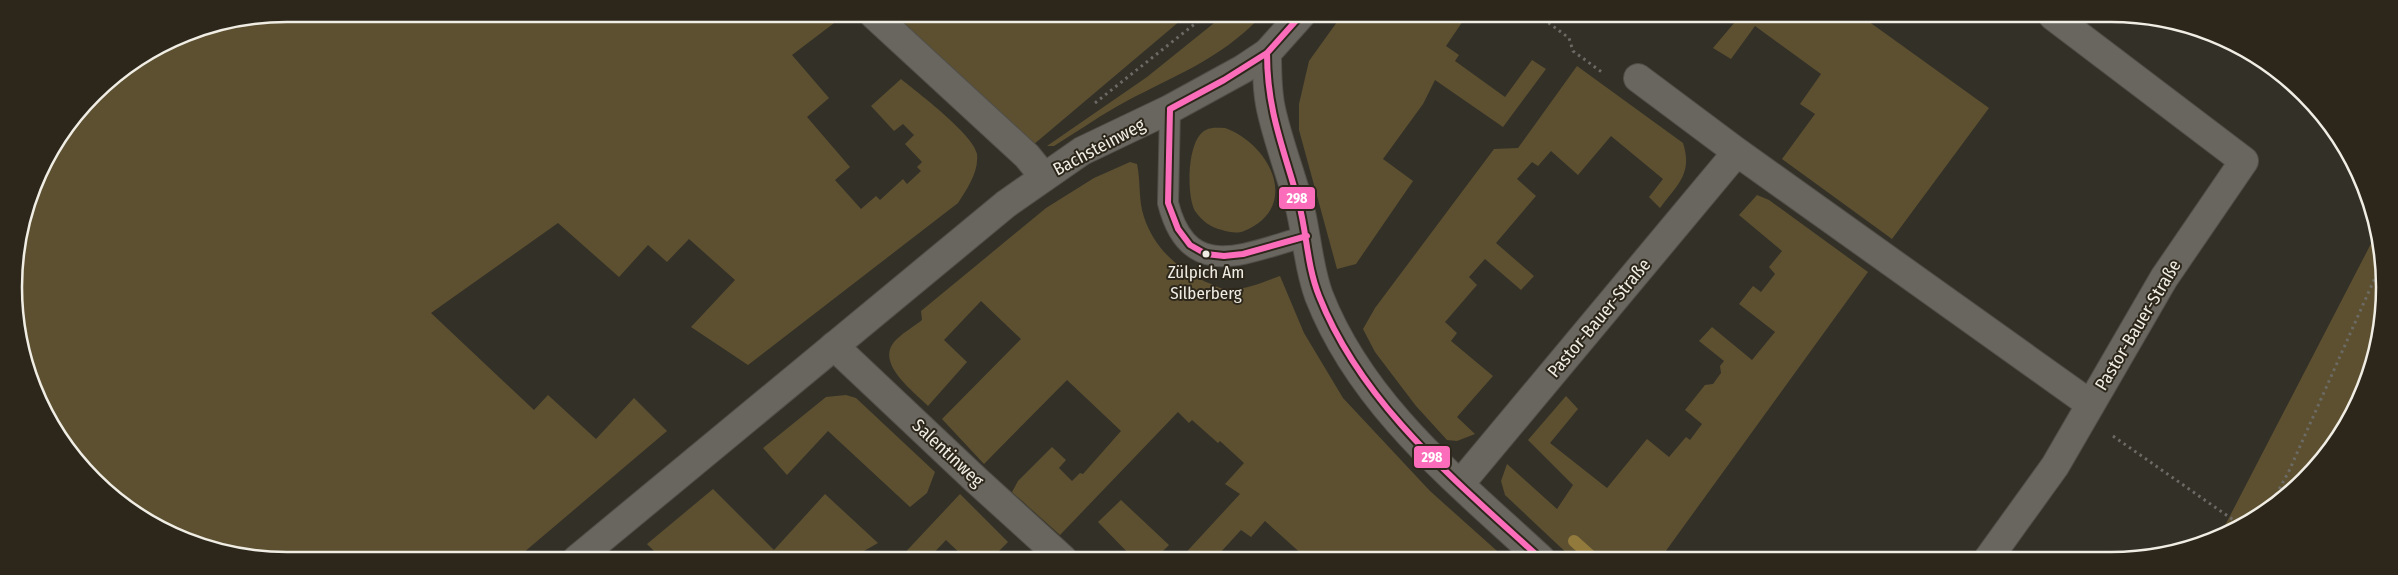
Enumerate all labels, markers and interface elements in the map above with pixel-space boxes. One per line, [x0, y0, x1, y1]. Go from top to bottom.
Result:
street label: Bachsteinweg [1049, 113, 1149, 180]
line badge: 298 [1278, 186, 1316, 210]
text: 298 [1285, 190, 1308, 207]
marker: Zülpich Am Silberberg [1201, 249, 1211, 259]
street label: Pastor-Bauer-Straße [1543, 254, 1655, 382]
street label: Pastor-Bauer-Straße [2090, 255, 2186, 394]
place label: Zülpich Am Silberberg [1168, 262, 1244, 304]
street label: Salentinweg [908, 414, 989, 492]
line badge: 298 [1413, 445, 1451, 469]
text: 298 [1420, 449, 1443, 466]

